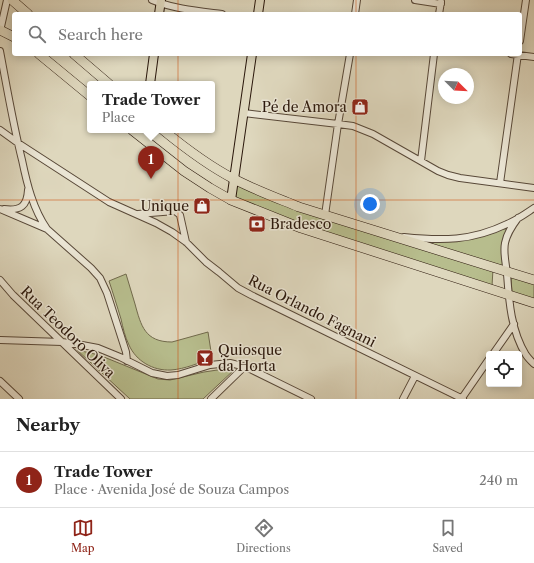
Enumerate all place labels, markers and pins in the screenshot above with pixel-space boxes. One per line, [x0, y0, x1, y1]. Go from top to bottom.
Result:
shop icon: Pé de Amora [350, 97, 370, 117]
place label: Pé de Amora [262, 98, 348, 116]
pin: 1 [138, 146, 164, 179]
shop icon: Unique [192, 196, 212, 216]
place label: Unique [141, 197, 189, 215]
bank icon: Bradesco [247, 214, 267, 234]
place label: Bradesco [270, 215, 331, 233]
place label: Quiosque da Horta [218, 341, 282, 375]
bar icon: Quiosque da Horta [195, 348, 215, 368]

